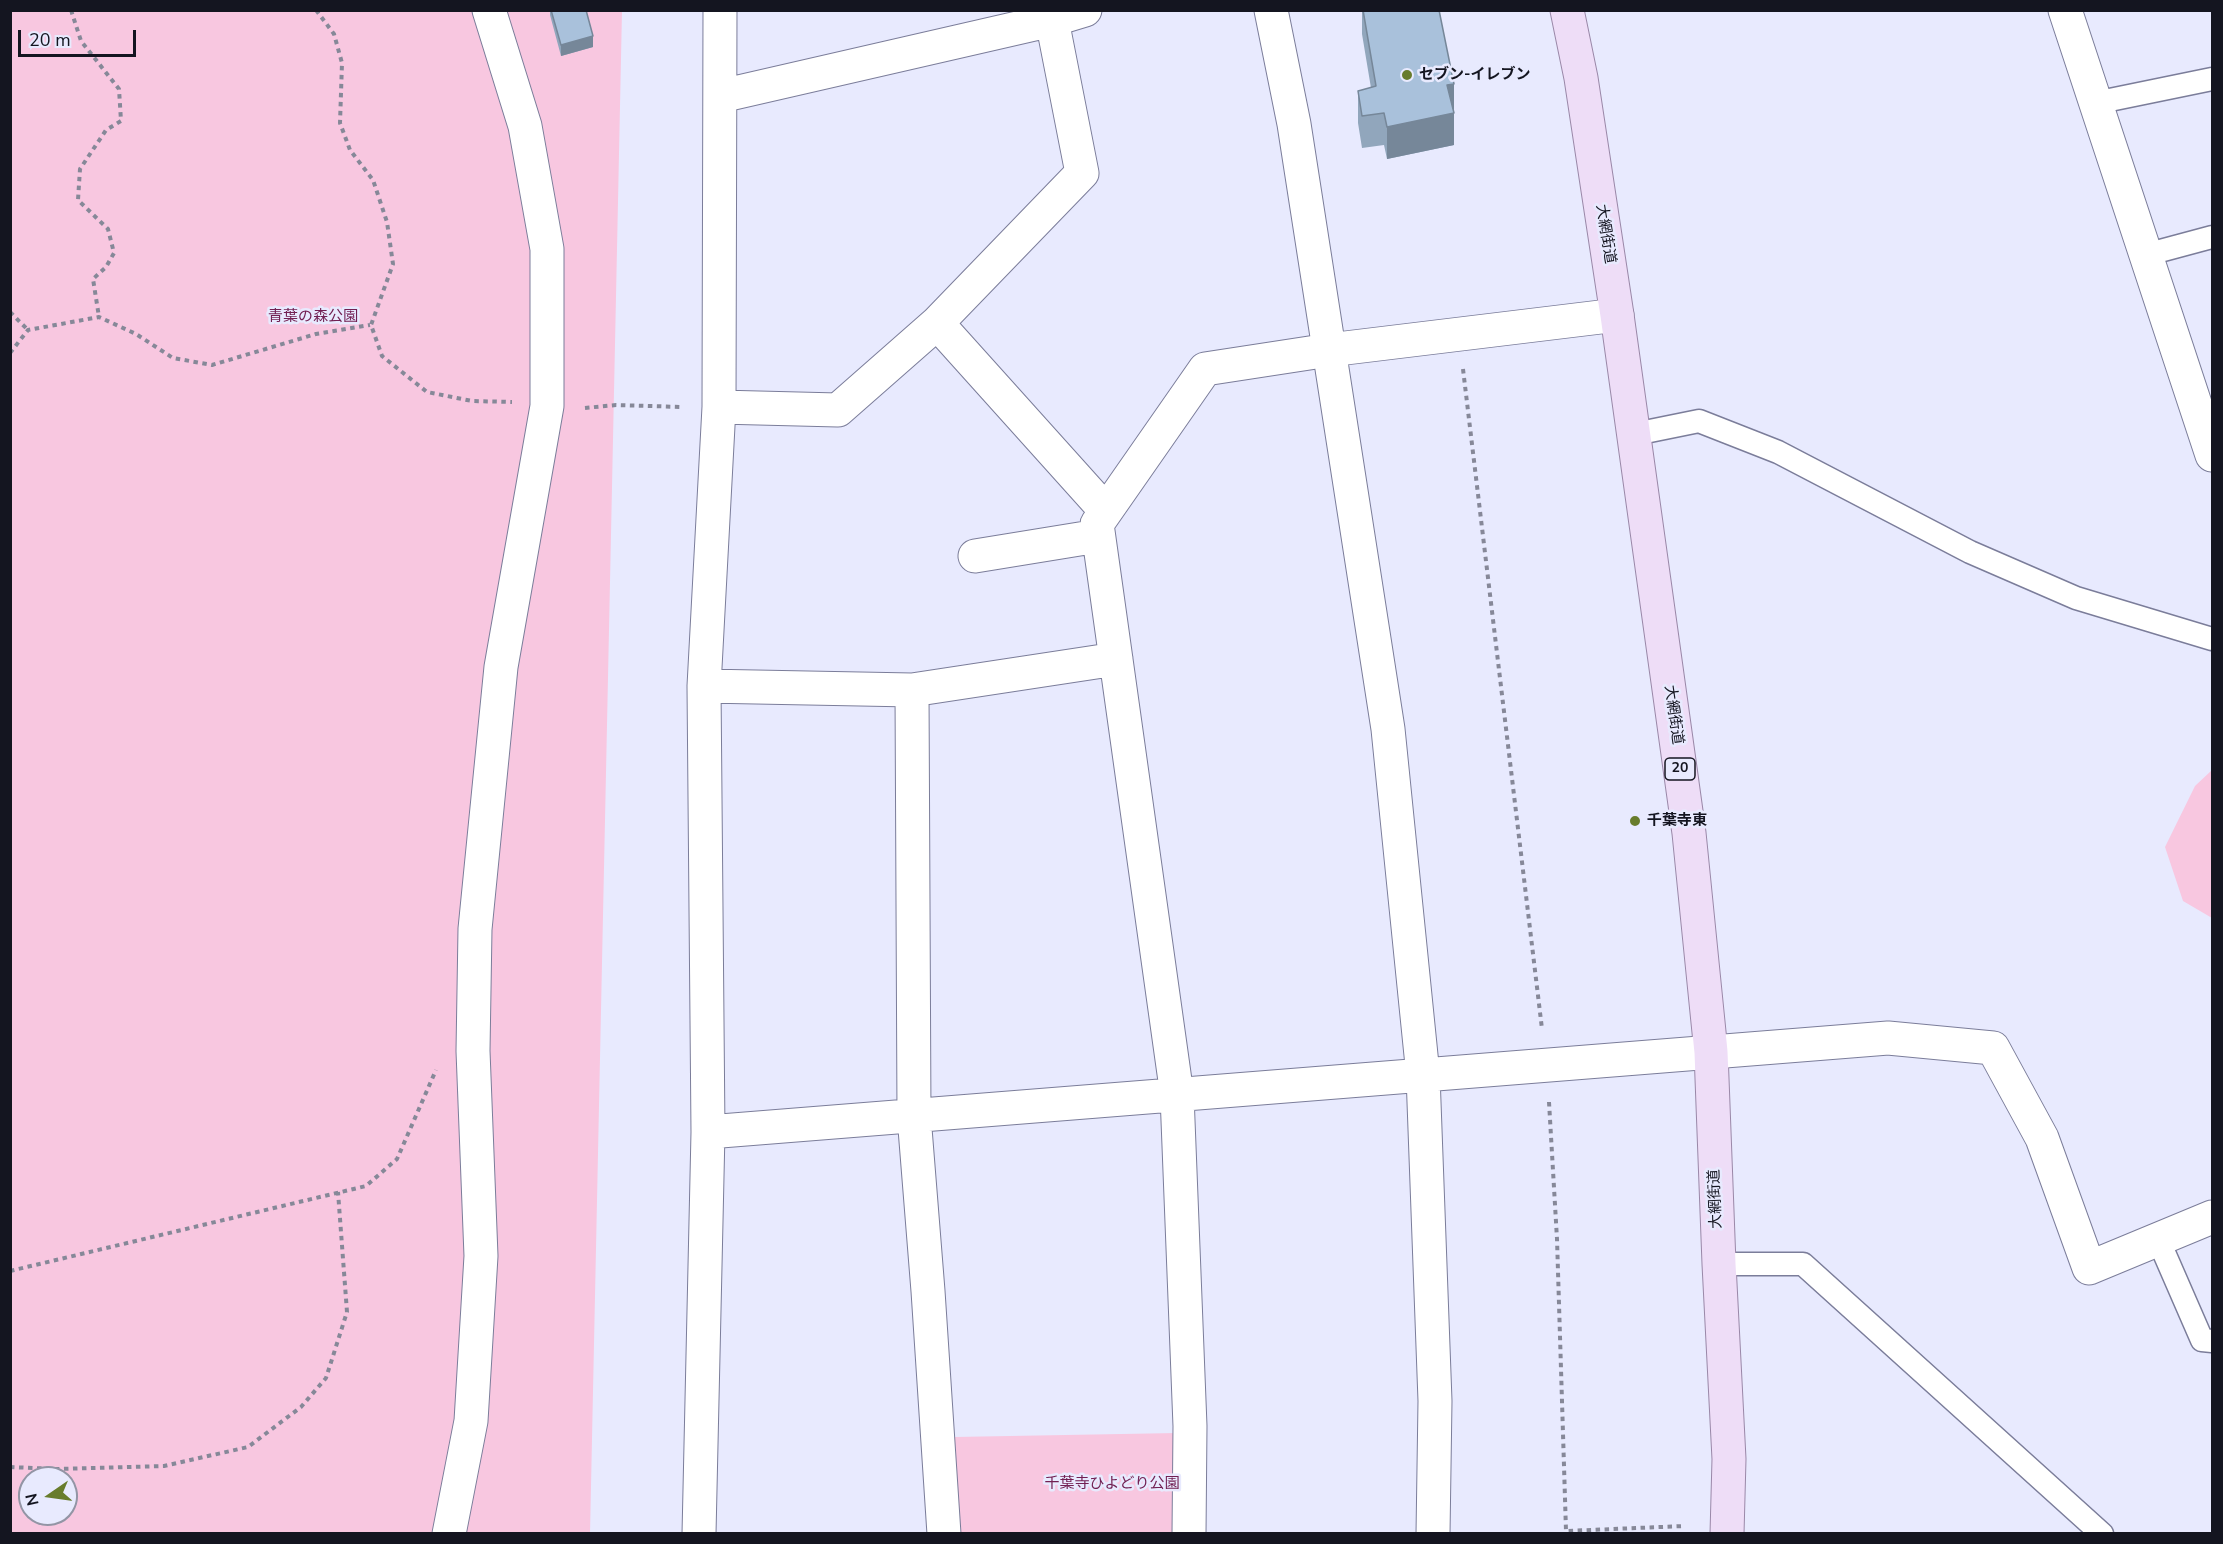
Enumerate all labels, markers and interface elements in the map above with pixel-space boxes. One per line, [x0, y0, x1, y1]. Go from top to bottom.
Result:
scale bar [21, 18, 140, 56]
text: 20 m [29, 28, 71, 52]
place label: セブン-イレブン [1419, 66, 1531, 84]
marker: セブン-イレブン [1400, 68, 1414, 82]
street label: 大網街道 [1591, 203, 1619, 265]
park label: 青葉の森公園 [268, 308, 358, 326]
street label: 大網街道 [1660, 684, 1686, 746]
road number: 20 [1665, 758, 1695, 780]
place label: 千葉寺東 [1647, 812, 1707, 830]
marker: 千葉寺東 [1628, 814, 1642, 828]
street label: 大網街道 [1706, 1169, 1726, 1229]
north arrow [18, 1466, 78, 1526]
park label: 千葉寺ひよどり公園 [1045, 1475, 1179, 1493]
text: N [20, 1491, 44, 1508]

